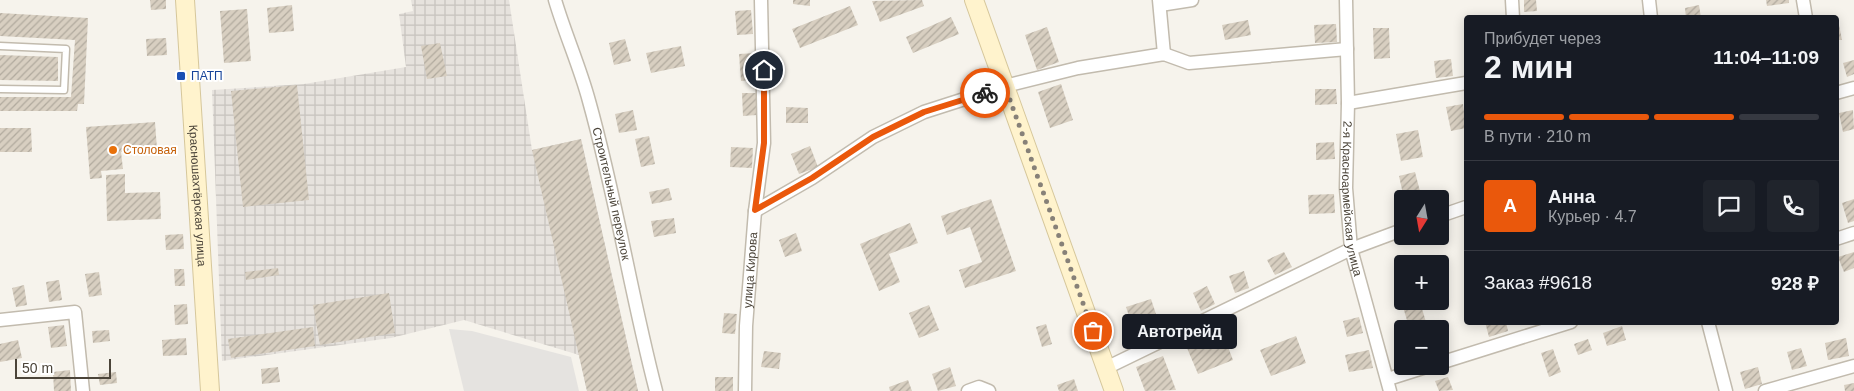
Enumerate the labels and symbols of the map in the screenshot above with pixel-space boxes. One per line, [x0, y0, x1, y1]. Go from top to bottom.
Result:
pin [743, 49, 785, 91]
courier [960, 68, 1010, 118]
place label: ПАТП [191, 69, 223, 83]
marker: ПАТП [175, 70, 187, 82]
street label: 2-я Красноармейская улица [1339, 121, 1365, 278]
street label: Красношахтёрская улица [186, 124, 209, 267]
street label: Строительный переулок [589, 126, 633, 262]
place label: Столовая [123, 143, 177, 157]
marker: Столовая [107, 144, 119, 156]
north arrow [1394, 190, 1449, 245]
street label: улица Кирова [740, 231, 760, 309]
pin [1072, 310, 1114, 352]
callout: Автотрейд [1123, 314, 1238, 348]
scale bar [15, 356, 111, 379]

